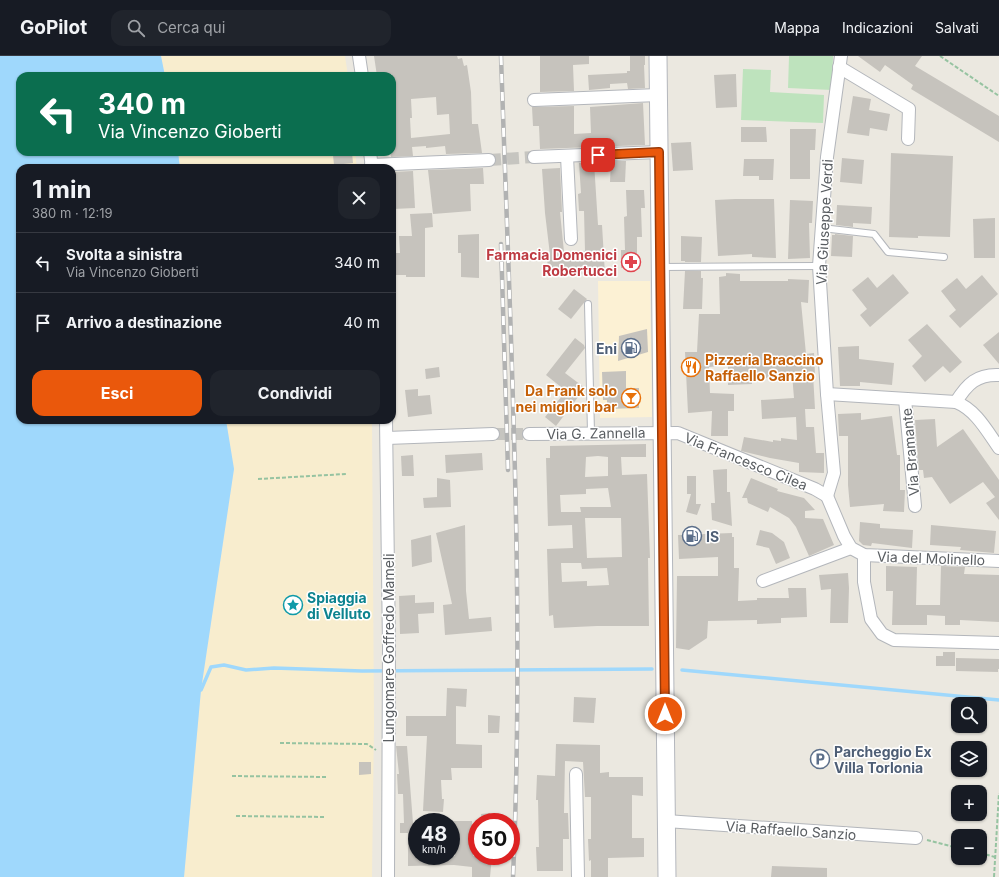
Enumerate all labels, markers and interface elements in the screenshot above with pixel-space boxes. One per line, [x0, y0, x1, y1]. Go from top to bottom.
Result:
search box [111, 10, 391, 46]
text: GoPilot [20, 16, 87, 39]
icon: search [125, 17, 147, 39]
text: Cerca qui [157, 18, 225, 37]
text: Mappa [774, 19, 820, 36]
text: Indicazioni [842, 19, 913, 36]
text: Salvati [935, 19, 979, 36]
text: 340 m [98, 87, 186, 121]
icon: left [32, 88, 84, 140]
text: Via Vincenzo Gioberti [98, 121, 282, 142]
pin [581, 138, 615, 172]
icon: arrive [587, 144, 609, 166]
street label: Via Giuseppe Verdi [812, 159, 836, 285]
text: 1 min [32, 175, 91, 204]
button: close [338, 177, 380, 219]
text: 380 m · 12:19 [32, 205, 113, 221]
text: Svolta a sinistra [66, 245, 183, 264]
place label: Farmacia Domenici Robertucci [486, 246, 617, 279]
pharmacy icon: Farmacia Domenici Robertucci [620, 251, 642, 273]
icon: left [32, 252, 54, 274]
text: 340 m [334, 253, 380, 272]
text: Via Vincenzo Gioberti [66, 264, 199, 280]
icon: arrive [32, 312, 54, 334]
text: Arrivo a destinazione [66, 313, 222, 332]
text: 40 m [343, 313, 380, 332]
fuel station icon: Eni [620, 337, 642, 359]
place label: Eni [596, 340, 617, 357]
place label: Pizzeria Braccino Raffaello Sanzio [705, 351, 824, 384]
restaurant icon: Pizzeria Braccino Raffaello Sanzio [680, 356, 702, 378]
button: Esci [32, 370, 202, 416]
button: Condividi [210, 370, 380, 416]
place label: Da Frank solo nei migliori bar [516, 382, 617, 415]
bar icon: Da Frank solo nei migliori bar [620, 387, 642, 409]
street label: Via Bramante [898, 407, 922, 497]
street label: Via G. Zannella [546, 424, 646, 442]
street label: Via Francesco Cilea [682, 429, 810, 493]
fuel station icon: IS [681, 525, 703, 547]
place label: IS [706, 528, 719, 545]
street label: Via del Molinello [877, 548, 985, 568]
street label: Lungomare Goffredo Mameli [380, 553, 397, 743]
place label: Spiaggia di Velluto [307, 589, 371, 622]
place icon: Spiaggia di Velluto [282, 594, 304, 616]
position arrow [644, 693, 686, 735]
map controls [951, 697, 987, 865]
button: search [951, 697, 987, 733]
button: layers [951, 741, 987, 777]
place label: Parcheggio Ex Villa Torlonia [834, 743, 932, 776]
parking icon: Parcheggio Ex Villa Torlonia [809, 748, 831, 770]
button: + [951, 785, 987, 821]
speed limit sign: 50 [468, 813, 520, 865]
street label: Via Raffaello Sanzio [725, 817, 857, 843]
text: 48 [421, 822, 447, 846]
button: − [951, 829, 987, 865]
text: km/h [422, 843, 446, 855]

